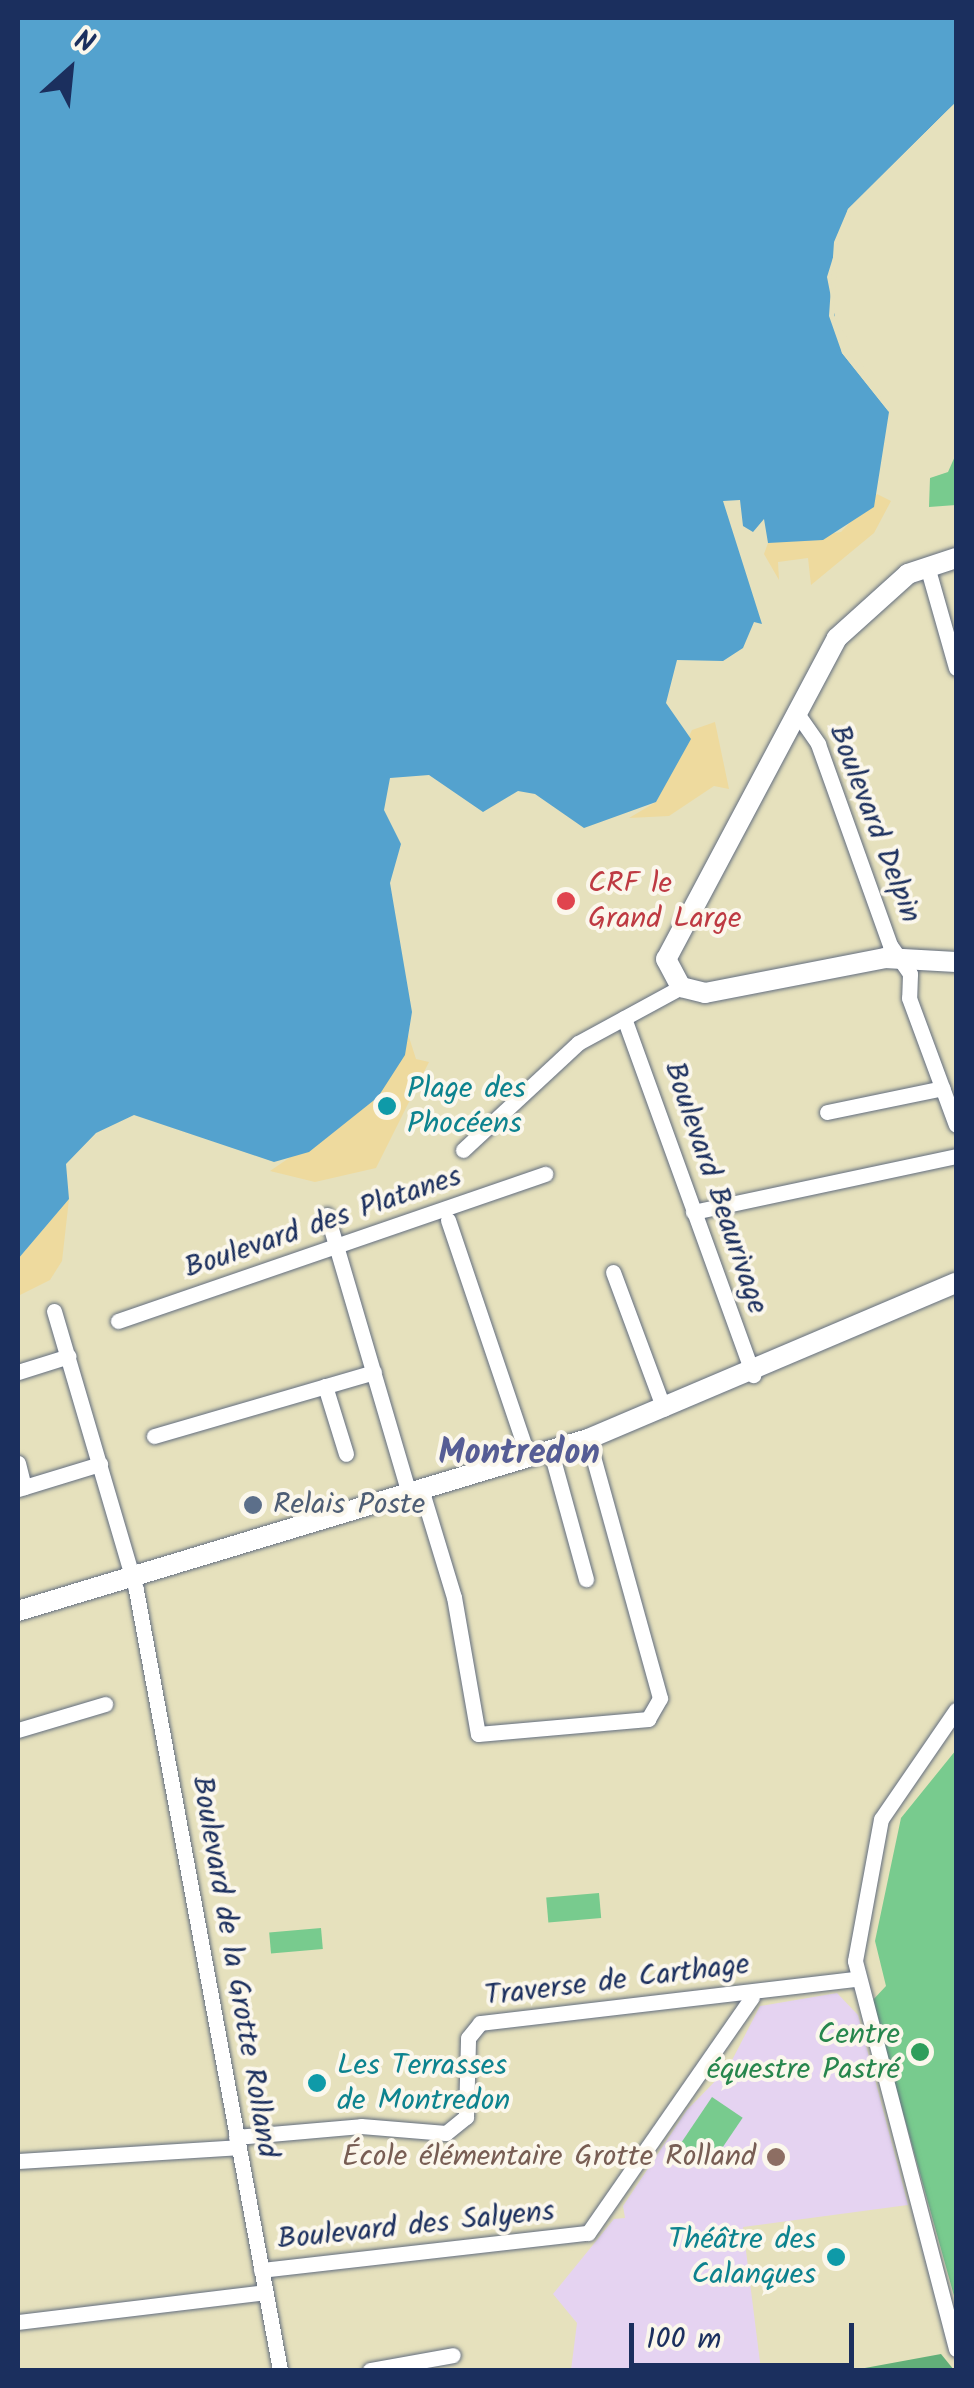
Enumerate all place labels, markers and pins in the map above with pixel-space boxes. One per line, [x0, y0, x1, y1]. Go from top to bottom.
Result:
place label: CRF le Grand Large [588, 866, 741, 936]
marker: CRF le Grand Large [553, 888, 579, 914]
place label: Plage des Phocéens [407, 1071, 526, 1142]
marker: Plage des Phocéens [376, 1095, 398, 1117]
place label: Relais Poste [273, 1487, 425, 1523]
marker: Relais Poste [242, 1494, 264, 1516]
place label: Centre équestre Pastré [707, 2017, 900, 2088]
marker: Centre équestre Pastré [909, 2041, 931, 2063]
place label: Les Terrasses de Montredon [337, 2048, 510, 2118]
marker: Les Terrasses de Montredon [306, 2072, 328, 2094]
place label: École élémentaire Grotte Rolland [342, 2139, 756, 2175]
marker: École élémentaire Grotte Rolland [765, 2146, 787, 2168]
place label: Théâtre des Calanques [668, 2222, 816, 2292]
marker: Théâtre des Calanques [825, 2246, 847, 2268]

